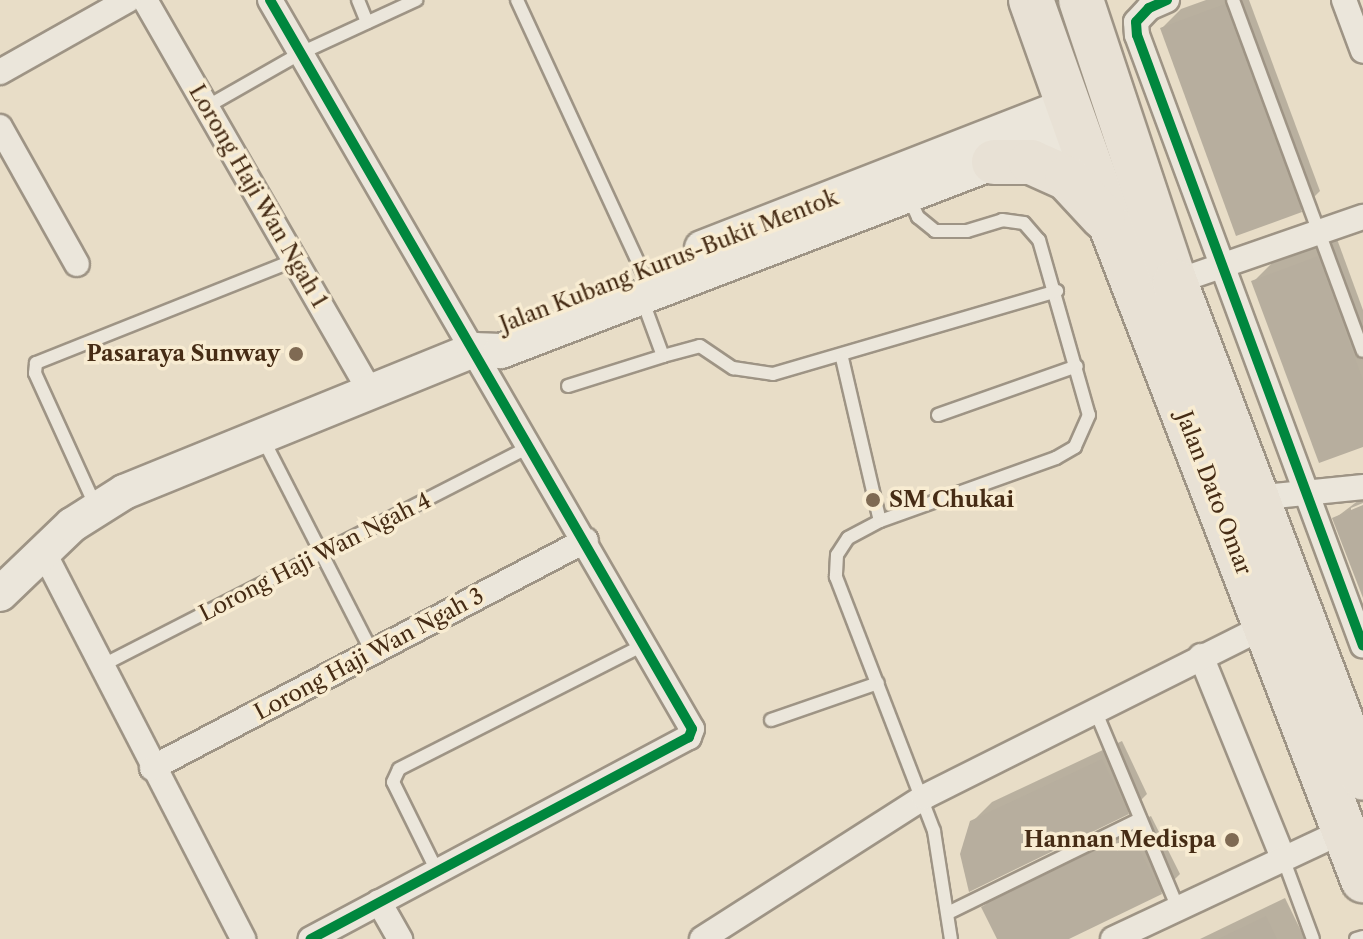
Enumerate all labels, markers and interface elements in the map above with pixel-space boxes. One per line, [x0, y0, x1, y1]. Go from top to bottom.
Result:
street label: Lorong Haji Wan Ngah 1 [183, 80, 333, 312]
street label: Jalan Kubang Kurus-Bukit Mentok [496, 184, 842, 338]
place label: Pasaraya Sunway [86, 341, 280, 367]
marker: Pasaraya Sunway [287, 345, 305, 363]
street label: Jalan Dato Omar [1171, 407, 1257, 579]
street label: Lorong Haji Wan Ngah 4 [194, 487, 436, 627]
place label: SM Chukai [889, 487, 1014, 513]
marker: SM Chukai [864, 491, 882, 509]
street label: Lorong Haji Wan Ngah 3 [250, 582, 488, 726]
place label: Hannan Medispa [1024, 827, 1216, 853]
marker: Hannan Medispa [1223, 831, 1241, 849]

